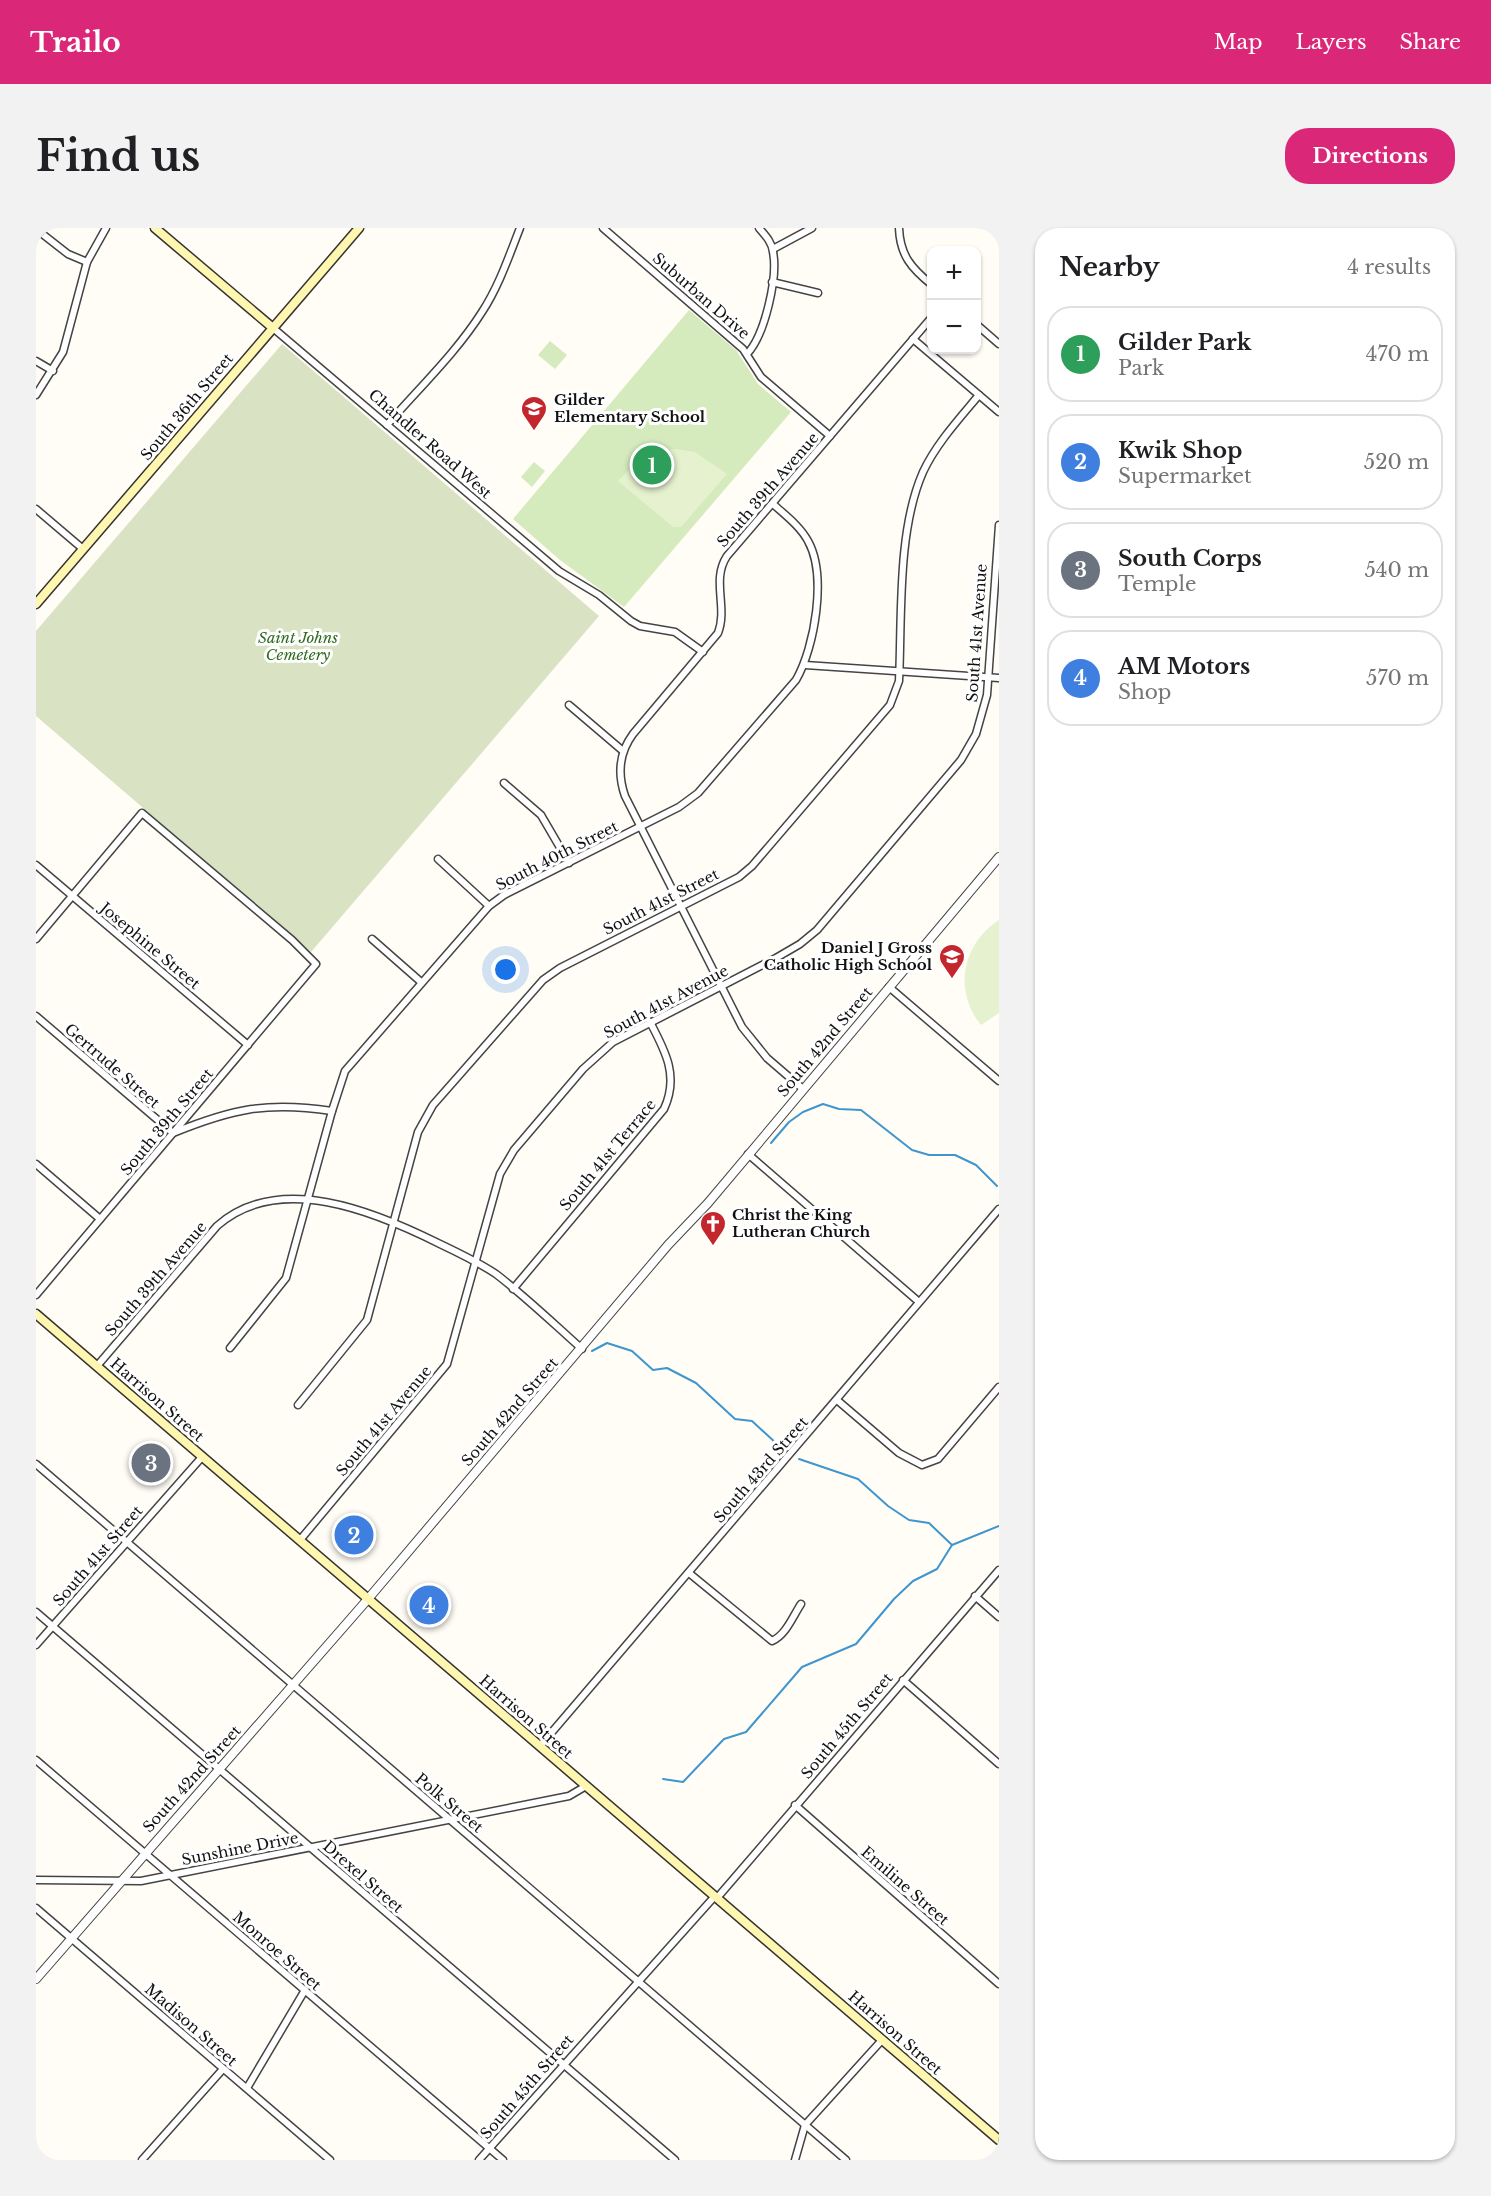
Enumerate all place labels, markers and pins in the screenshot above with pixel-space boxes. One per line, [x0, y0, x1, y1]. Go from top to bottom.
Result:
place label: Gilder Elementary School [554, 390, 706, 426]
school or university icon: Gilder Elementary School [519, 394, 549, 432]
pin: 1 [632, 442, 672, 488]
place label: Daniel J Gross Catholic High School [764, 938, 933, 974]
school or university icon: Daniel J Gross Catholic High School [937, 942, 967, 980]
place label: Christ the King Lutheran Church [732, 1205, 871, 1241]
church icon: Christ the King Lutheran Church [698, 1209, 728, 1247]
pin: 3 [132, 1440, 170, 1486]
pin: 2 [334, 1512, 374, 1558]
pin: 4 [410, 1582, 448, 1628]

